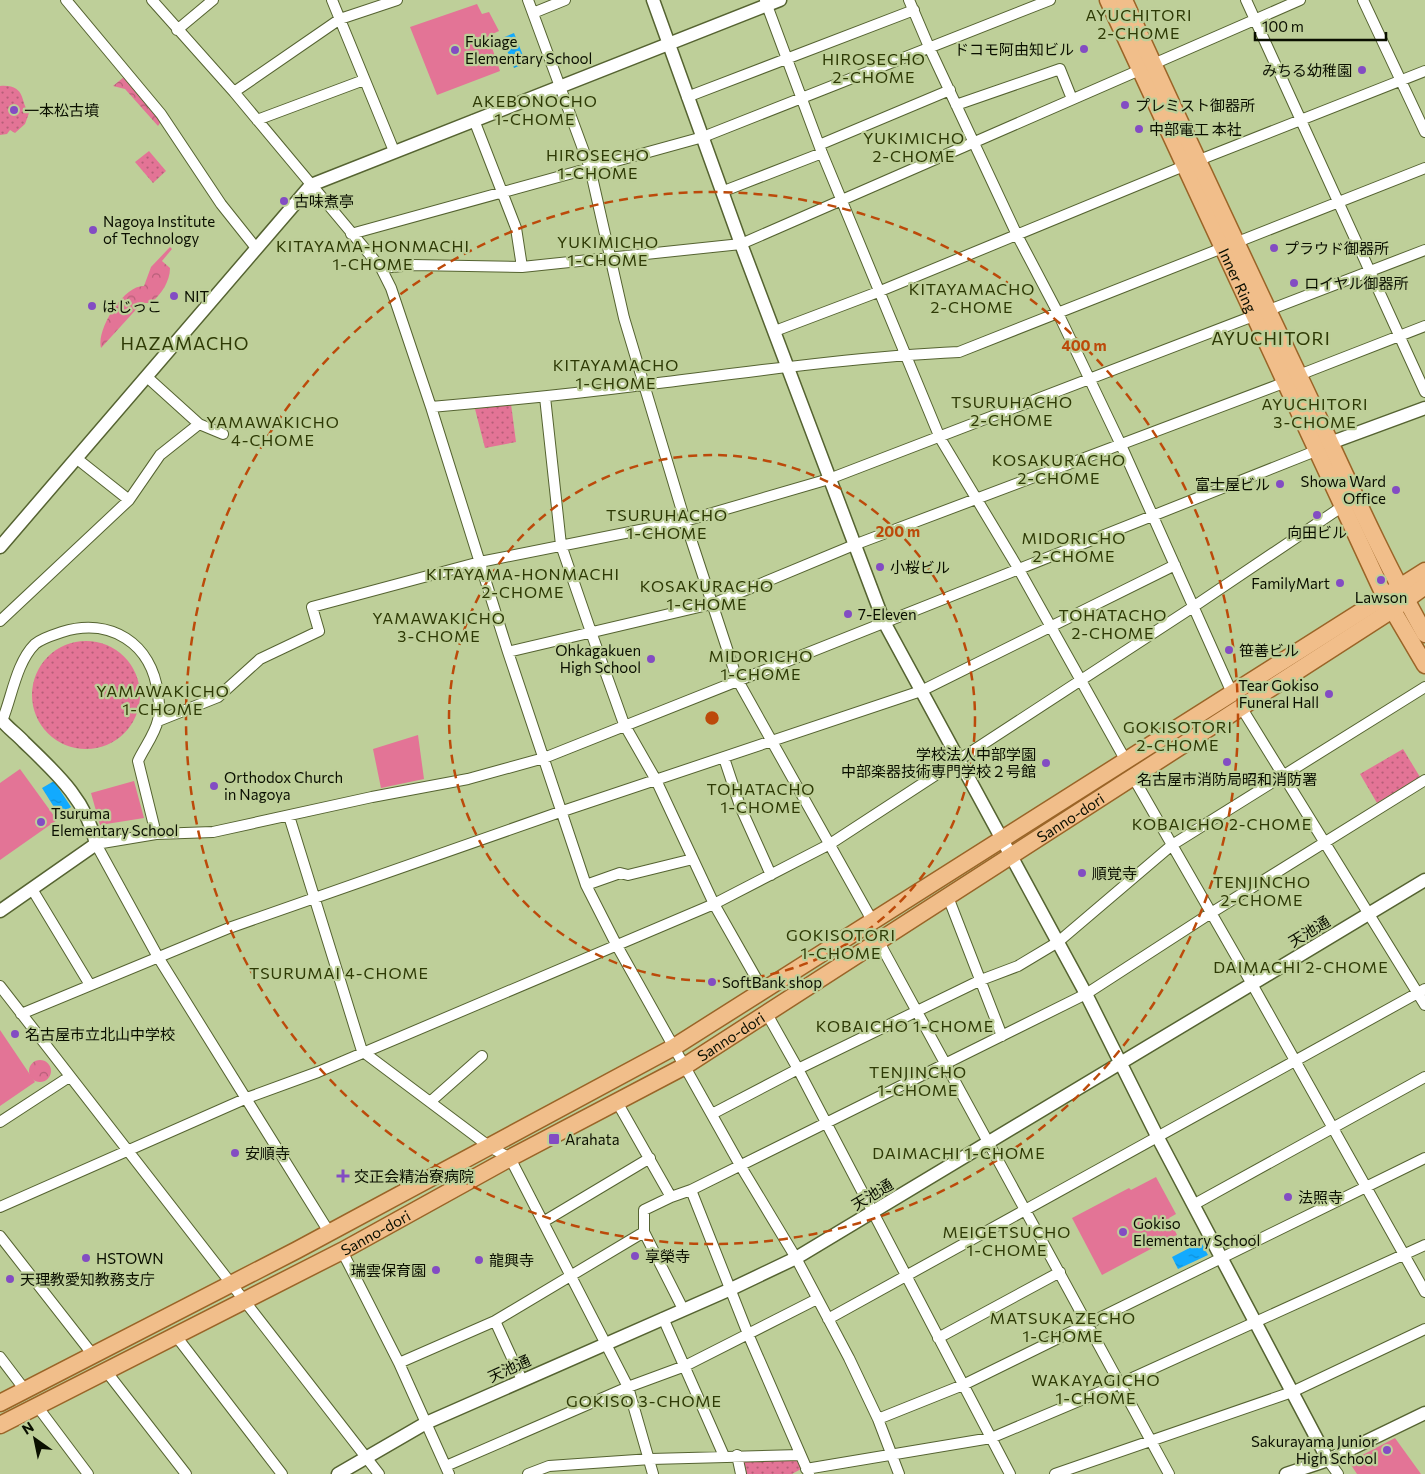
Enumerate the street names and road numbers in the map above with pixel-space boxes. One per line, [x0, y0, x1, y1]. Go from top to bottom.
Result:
street label: Inner Ring [1215, 245, 1261, 315]
street label: Sanno-dori [1033, 789, 1107, 846]
street label: 天池通 [1285, 912, 1333, 950]
street label: Sanno-dori [694, 1008, 768, 1065]
street label: 天池通 [848, 1175, 896, 1213]
street label: Sanno-dori [338, 1206, 413, 1259]
street label: 天池通 [485, 1351, 533, 1385]

